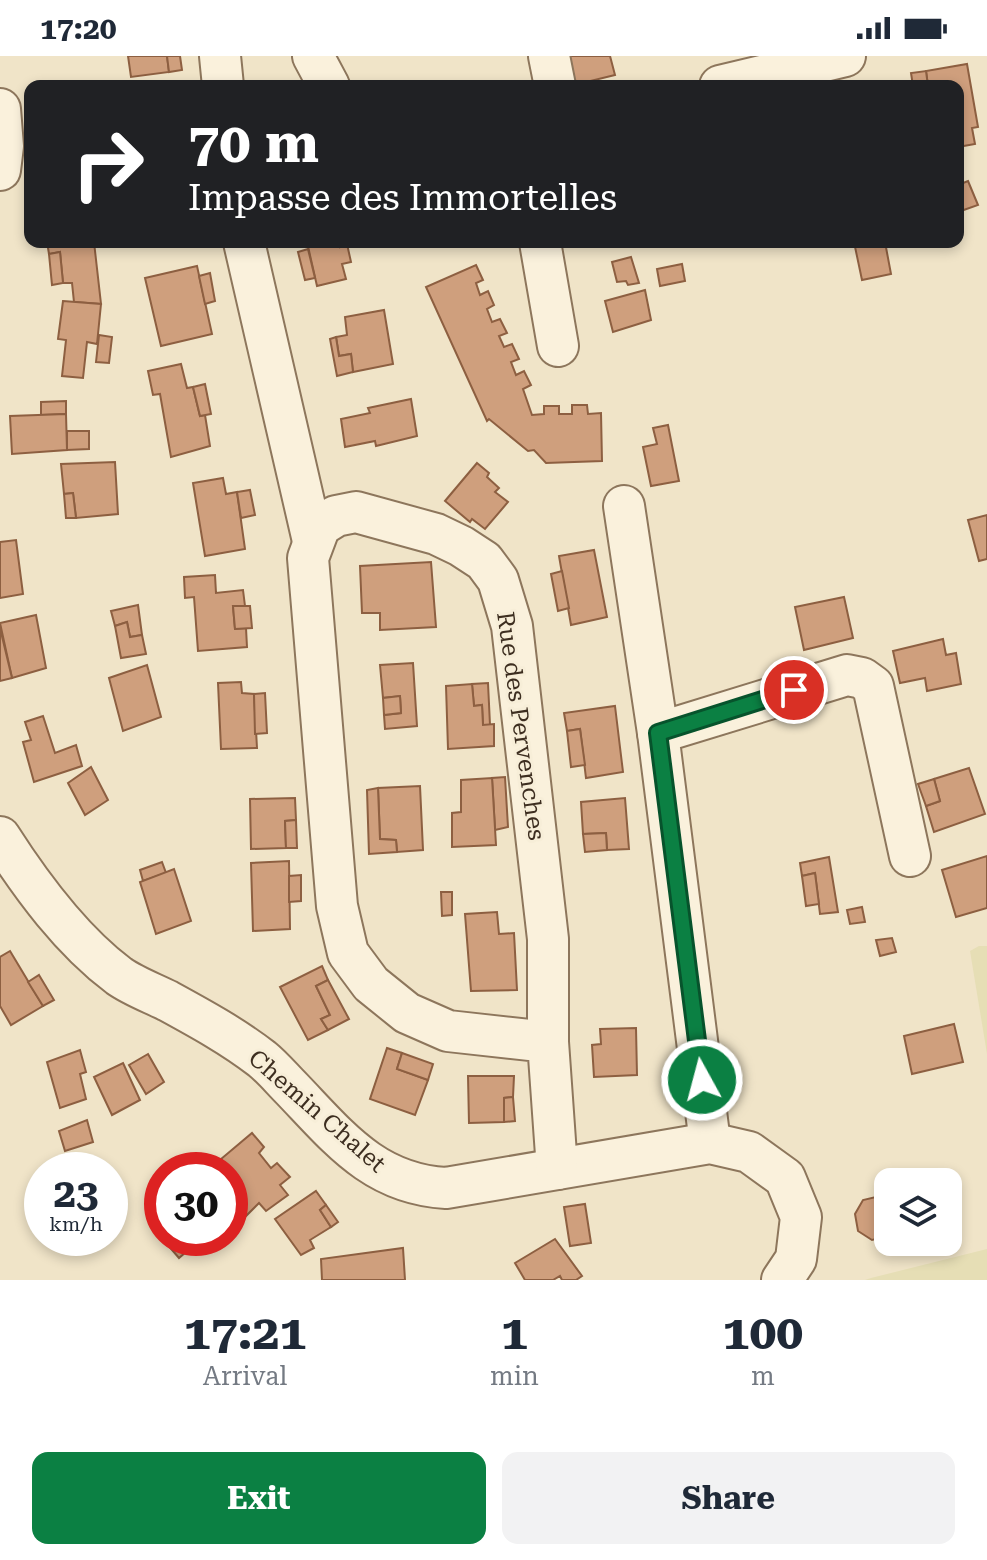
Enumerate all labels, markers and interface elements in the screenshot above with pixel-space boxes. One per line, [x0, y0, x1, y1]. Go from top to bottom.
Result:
text: 17:20 [40, 11, 117, 46]
text: 70 m [188, 110, 319, 176]
icon: right [56, 112, 160, 216]
text: Impasse des Immortelles [188, 177, 617, 219]
street label: Rue des Pervenches [491, 610, 551, 842]
pin [760, 656, 828, 724]
icon: arrive [772, 668, 816, 712]
position arrow [660, 1038, 744, 1122]
street label: Chemin Chalet [243, 1044, 391, 1178]
speed limit sign: 30 [144, 1152, 248, 1256]
map controls [874, 1168, 962, 1256]
button: layers [874, 1168, 962, 1256]
text: 23 [54, 1170, 98, 1217]
text: km/h [49, 1212, 103, 1236]
text: 17:21 [184, 1305, 306, 1361]
text: 1 [501, 1305, 528, 1361]
text: 100 [723, 1305, 803, 1361]
text: Arrival [203, 1361, 287, 1391]
text: min [490, 1361, 539, 1391]
text: m [751, 1361, 775, 1391]
button: Exit [32, 1452, 486, 1544]
button: Share [502, 1452, 955, 1544]

